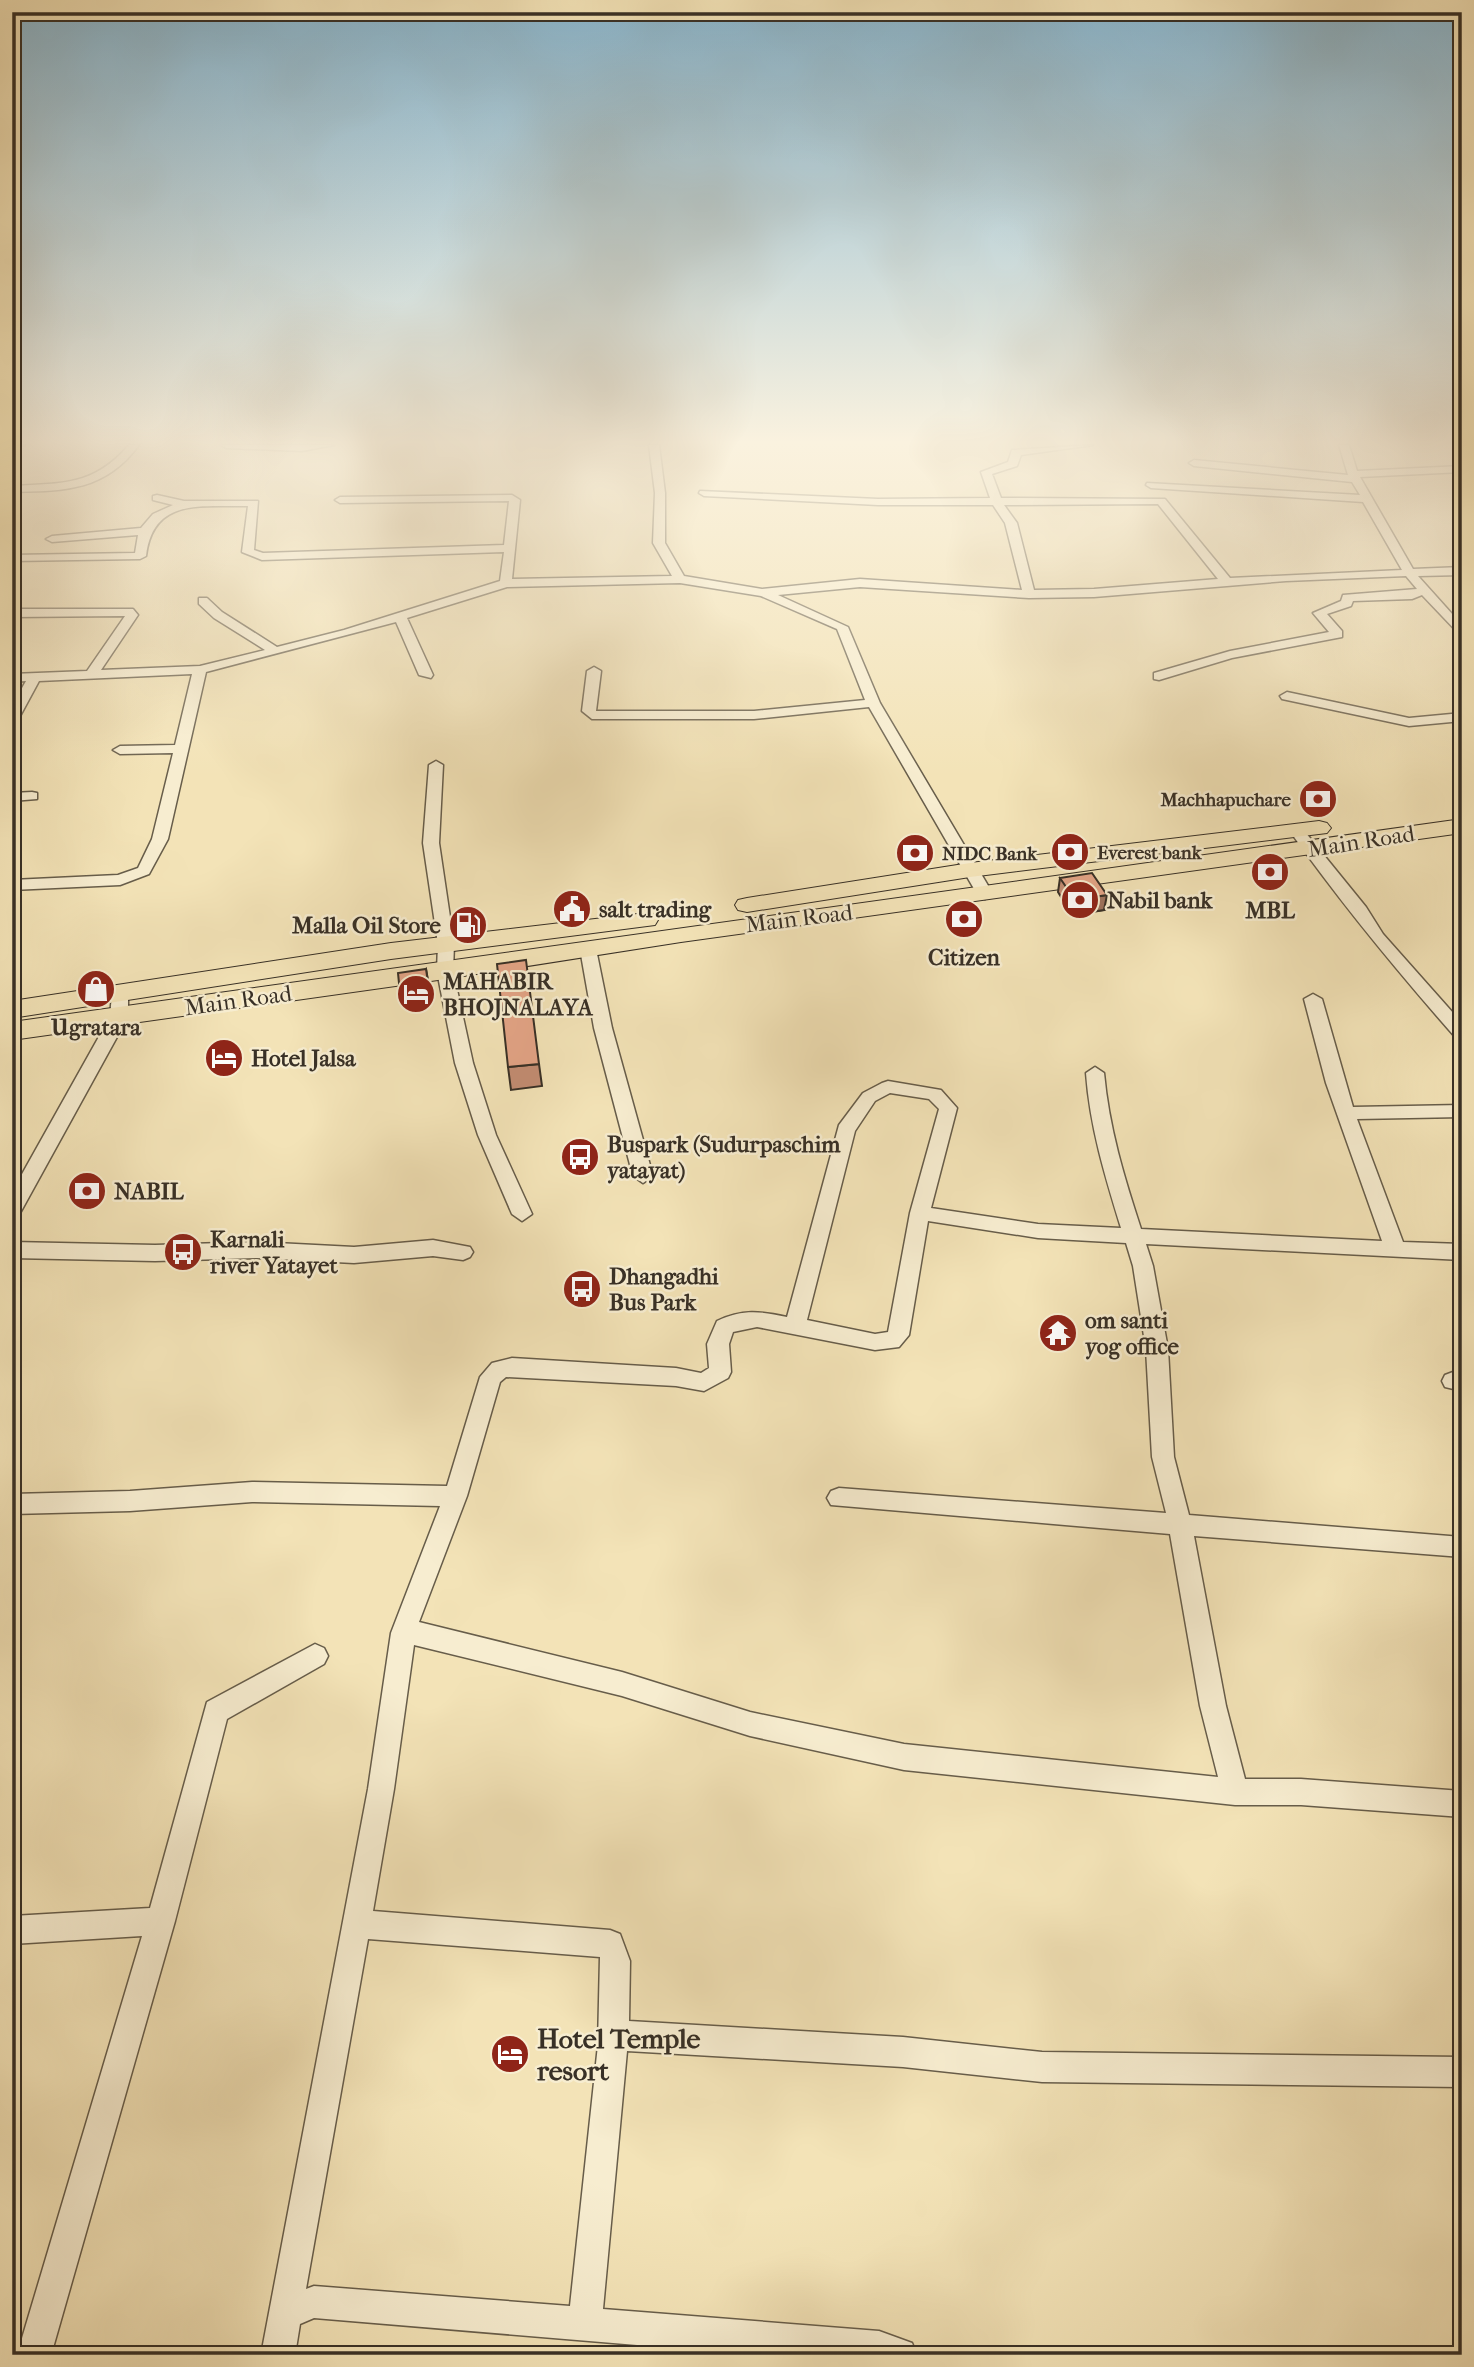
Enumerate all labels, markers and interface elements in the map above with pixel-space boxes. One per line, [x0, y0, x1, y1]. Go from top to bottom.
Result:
bank icon: Machhapuchare [1297, 778, 1339, 820]
place label: Machhapuchare [1159, 789, 1292, 811]
street label: Main Road [1306, 820, 1417, 863]
bank icon: Everest bank [1049, 831, 1091, 873]
bank icon: NIDC Bank [894, 832, 936, 874]
place label: Everest bank [1097, 842, 1203, 864]
place label: NIDC Bank [942, 843, 1038, 865]
bank icon: MBL [1249, 851, 1291, 893]
bank icon: Nabil bank [1059, 879, 1101, 921]
place label: Nabil bank [1107, 887, 1214, 914]
public building icon: salt trading [551, 888, 593, 930]
place label: salt trading [599, 896, 712, 923]
place label: MBL [1245, 897, 1296, 924]
street label: Main Road [744, 898, 855, 938]
bank icon: Citizen [943, 898, 985, 940]
fuel station icon: Malla Oil Store [447, 904, 489, 946]
place label: Malla Oil Store [292, 912, 442, 939]
place label: Citizen [928, 944, 1001, 971]
shop icon: Ugratara [75, 968, 117, 1010]
place label: MAHABIR BHOJNALAYA [443, 968, 594, 1021]
hotel icon: MAHABIR BHOJNALAYA [395, 973, 437, 1015]
street label: Main Road [183, 980, 294, 1021]
place label: Ugratara [50, 1014, 142, 1041]
hotel icon: Hotel Jalsa [203, 1037, 245, 1079]
place label: Hotel Jalsa [251, 1045, 357, 1072]
place label: Buspark (Sudurpaschim yatayat) [607, 1131, 841, 1184]
bus stop icon: Buspark (Sudurpaschim yatayat) [559, 1136, 601, 1178]
bank icon: NABIL [66, 1170, 108, 1212]
place label: NABIL [114, 1178, 185, 1205]
place label: Karnali river Yatayet [209, 1226, 338, 1279]
bus stop icon: Karnali river Yatayet [162, 1231, 204, 1273]
place label: Dhangadhi Bus Park [609, 1263, 719, 1316]
bus stop icon: Dhangadhi Bus Park [561, 1268, 603, 1310]
place label: om santi yog office [1085, 1307, 1180, 1360]
temple icon: om santi yog office [1037, 1312, 1079, 1354]
place label: Hotel Temple resort [537, 2022, 700, 2087]
hotel icon: Hotel Temple resort [489, 2033, 531, 2075]

